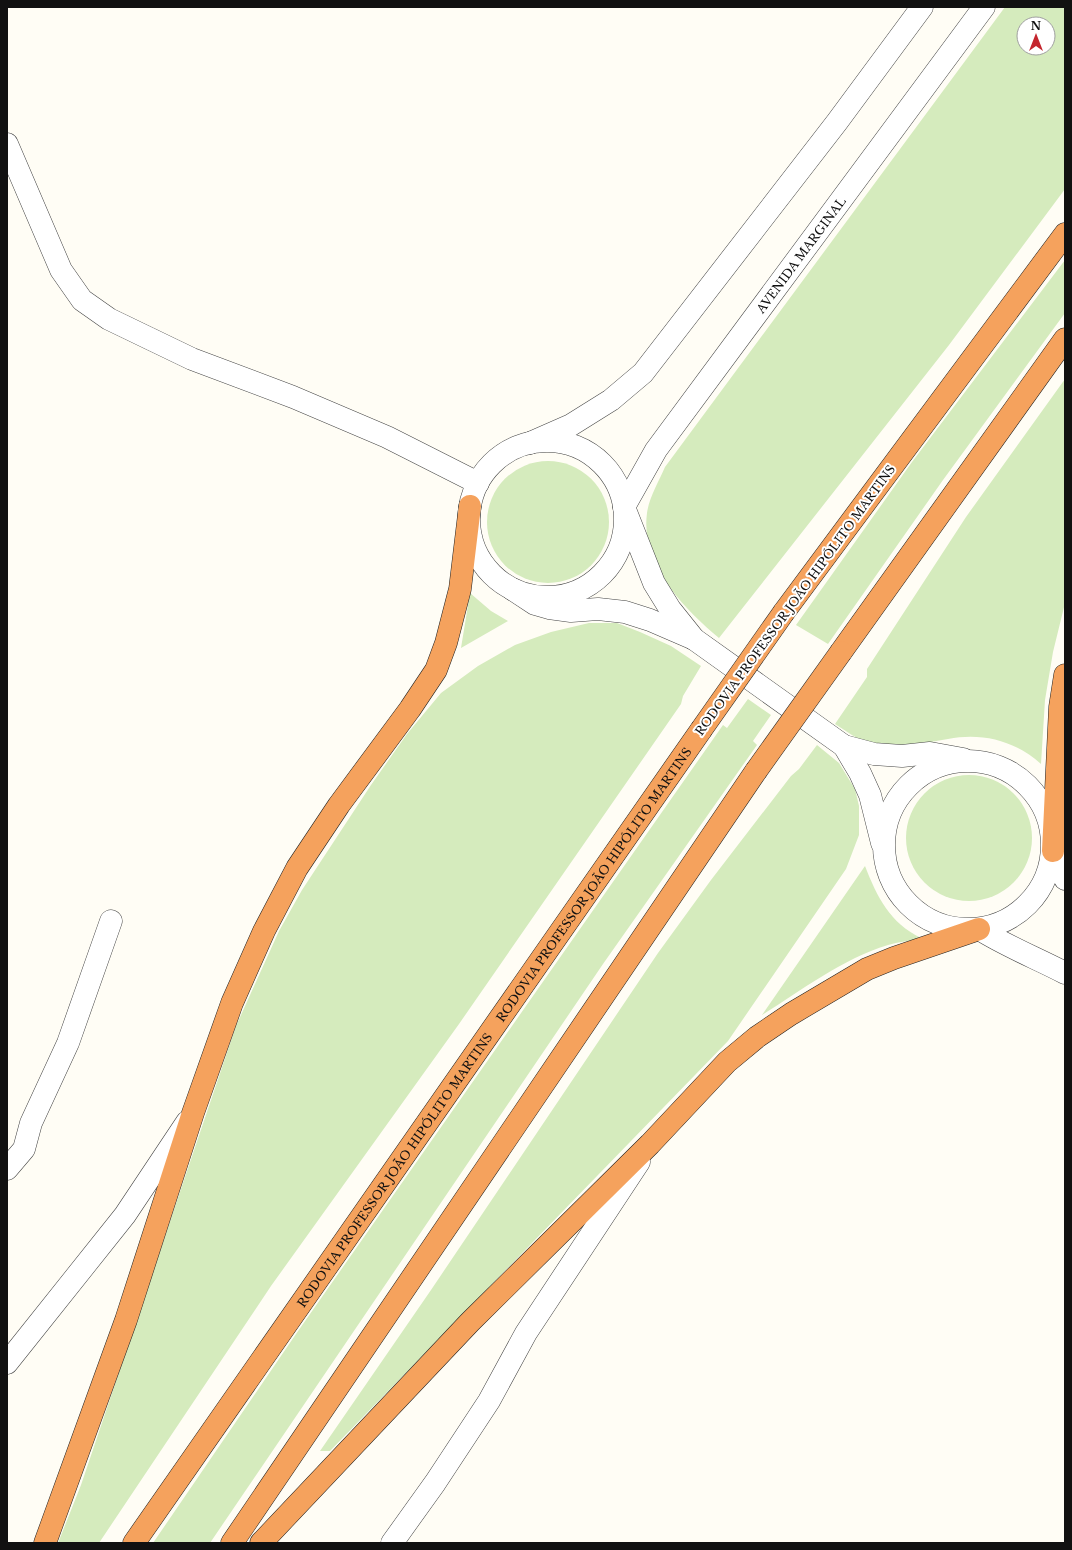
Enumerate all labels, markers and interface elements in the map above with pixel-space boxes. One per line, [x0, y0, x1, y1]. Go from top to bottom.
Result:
north arrow [1016, 16, 1056, 56]
text: N [1031, 19, 1042, 33]
street label: AVENIDA MARGINAL [752, 194, 849, 316]
street label: RODOVIA PROFESSOR JOÃO HIPÓLITO MARTINS [691, 461, 898, 738]
street label: RODOVIA PROFESSOR JOÃO HIPÓLITO MARTINS [493, 744, 694, 1024]
street label: RODOVIA PROFESSOR JOÃO HIPÓLITO MARTINS [293, 1030, 495, 1310]

